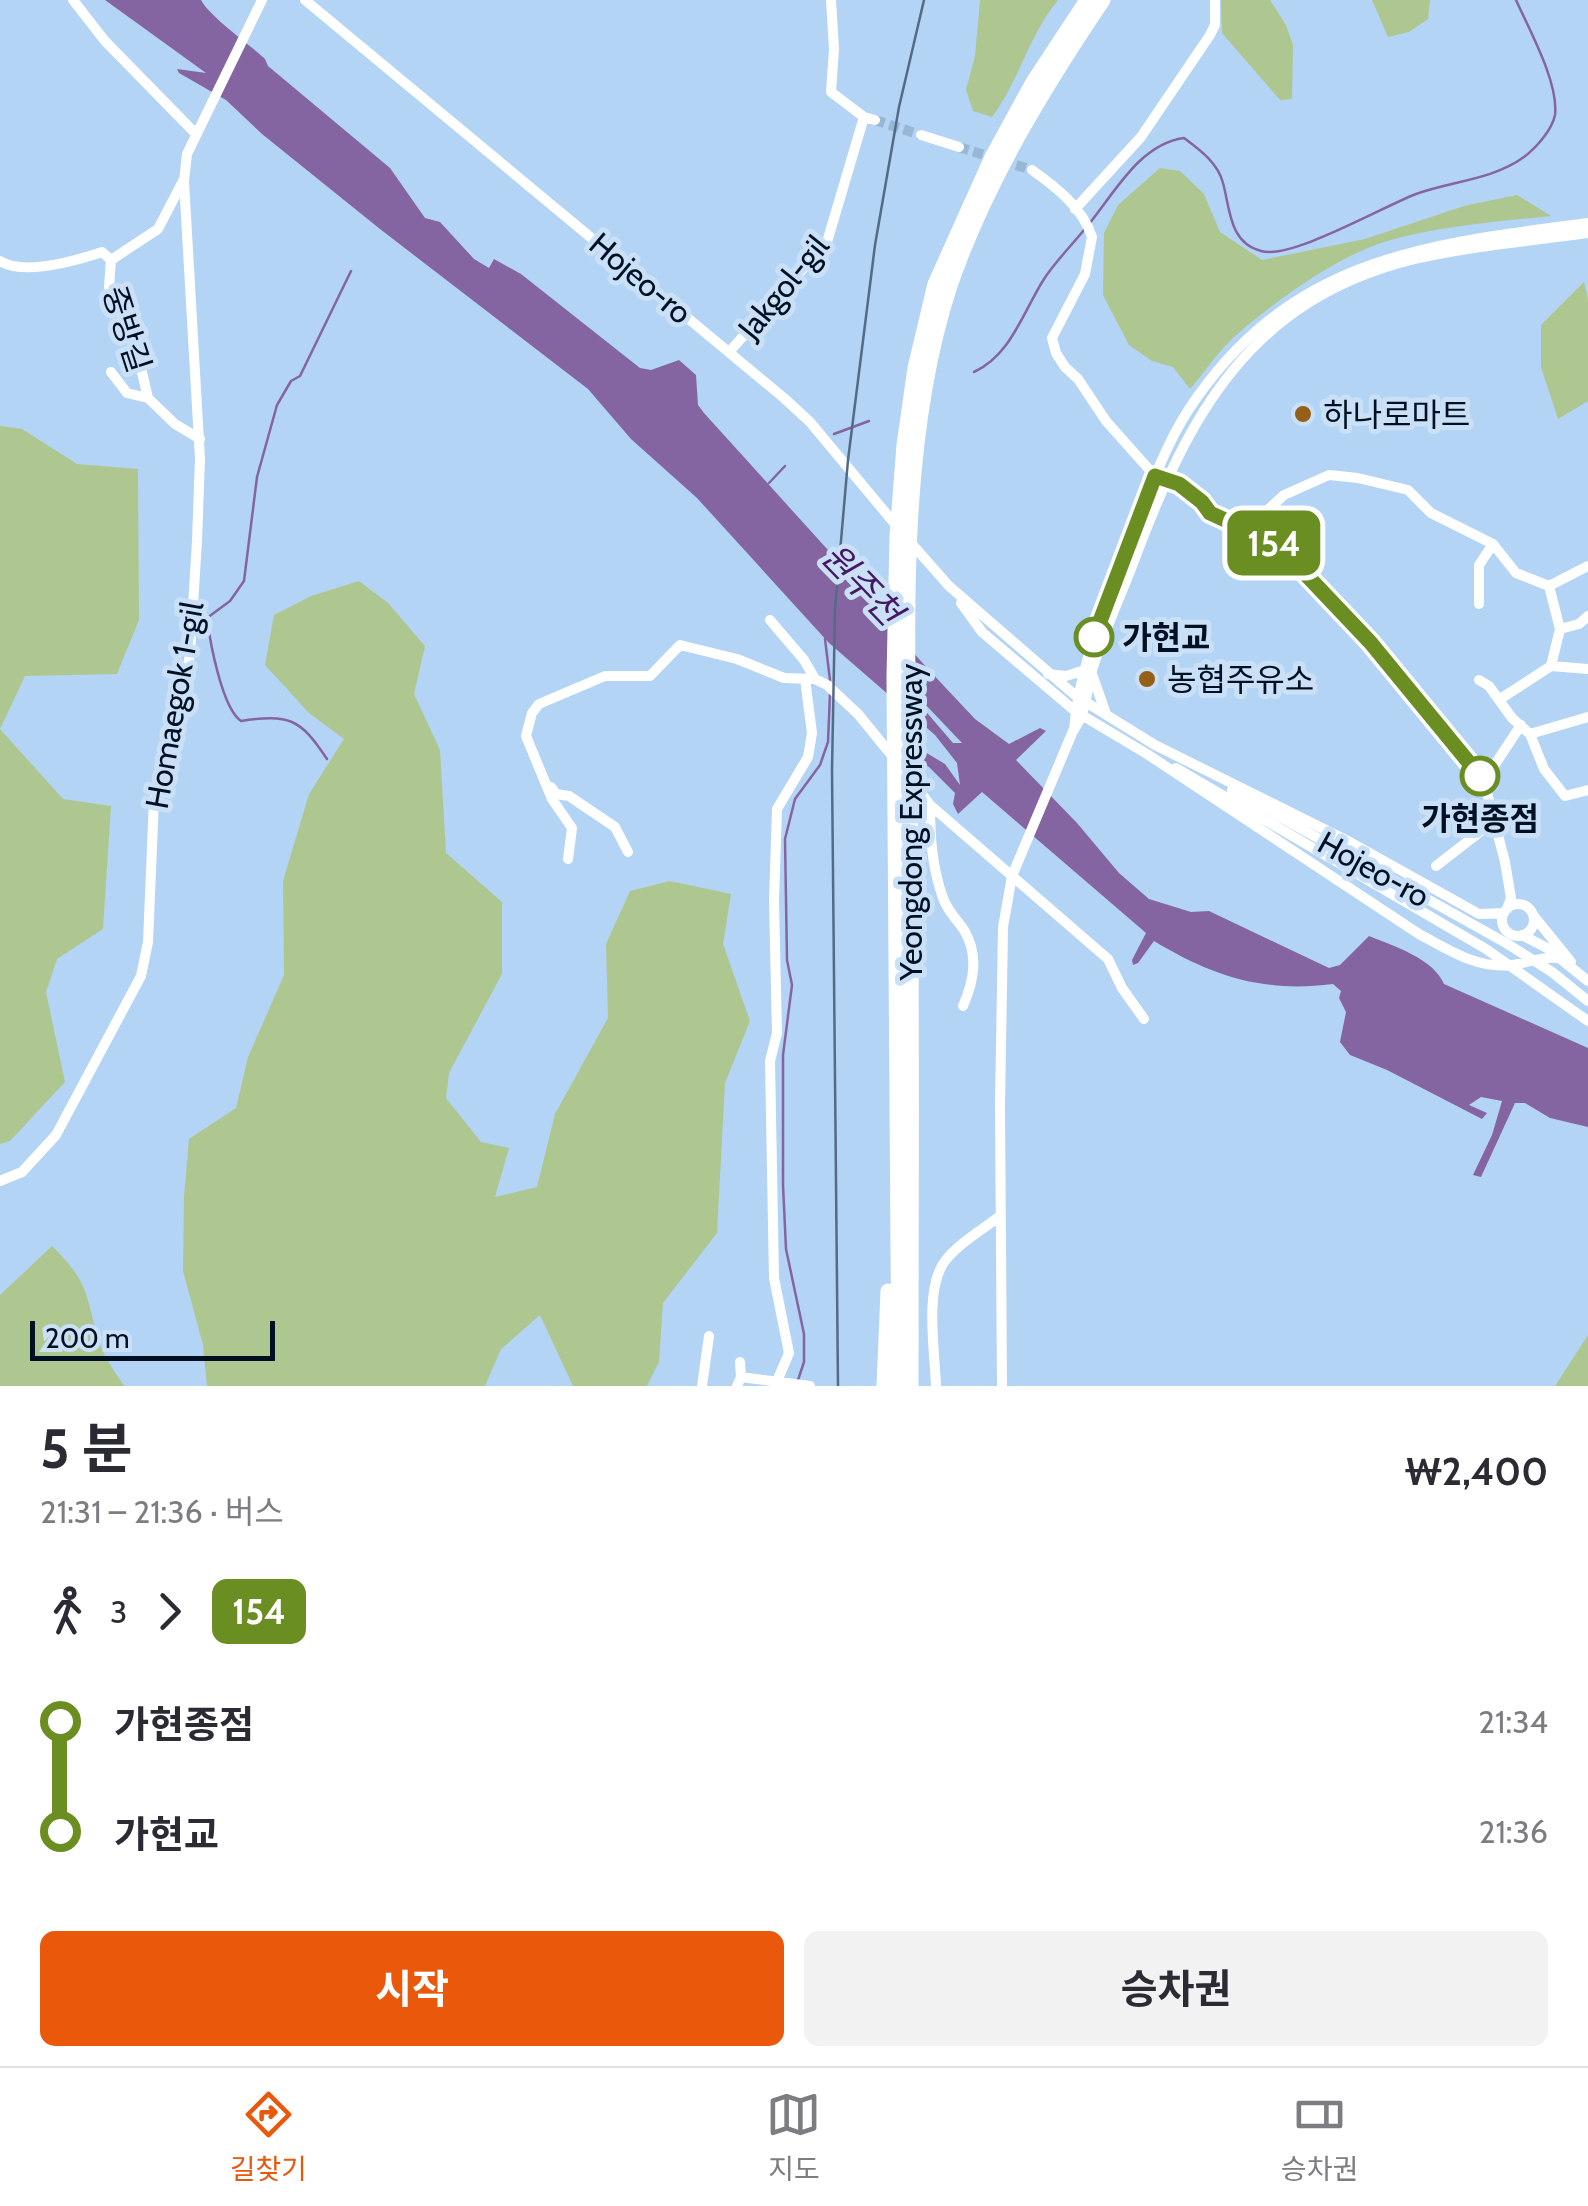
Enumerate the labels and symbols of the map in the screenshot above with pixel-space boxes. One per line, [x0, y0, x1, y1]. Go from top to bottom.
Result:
street label: Hojeo-ro [582, 224, 700, 332]
street label: Jakgol-gil [729, 227, 837, 348]
street label: 중방길 [95, 281, 159, 377]
place label: 하나로마트 [1323, 395, 1470, 434]
marker: 하나로마트 [1292, 403, 1314, 425]
line badge: 154 [1216, 510, 1332, 576]
water label: 원주천 [813, 534, 914, 636]
street label: Homaegok 1-gil [137, 598, 211, 812]
marker: 가현교 [1075, 618, 1113, 656]
place label: 가현교 [1122, 618, 1210, 657]
place label: 농협주유소 [1167, 660, 1314, 699]
street label: Yeongdong Expressway [891, 664, 930, 981]
marker: 농협주유소 [1136, 668, 1158, 690]
marker: 가현종점 [1461, 757, 1499, 795]
place label: 가현종점 [1421, 799, 1539, 838]
street label: Hojeo-ro [1311, 823, 1437, 915]
scale bar [30, 1316, 275, 1360]

